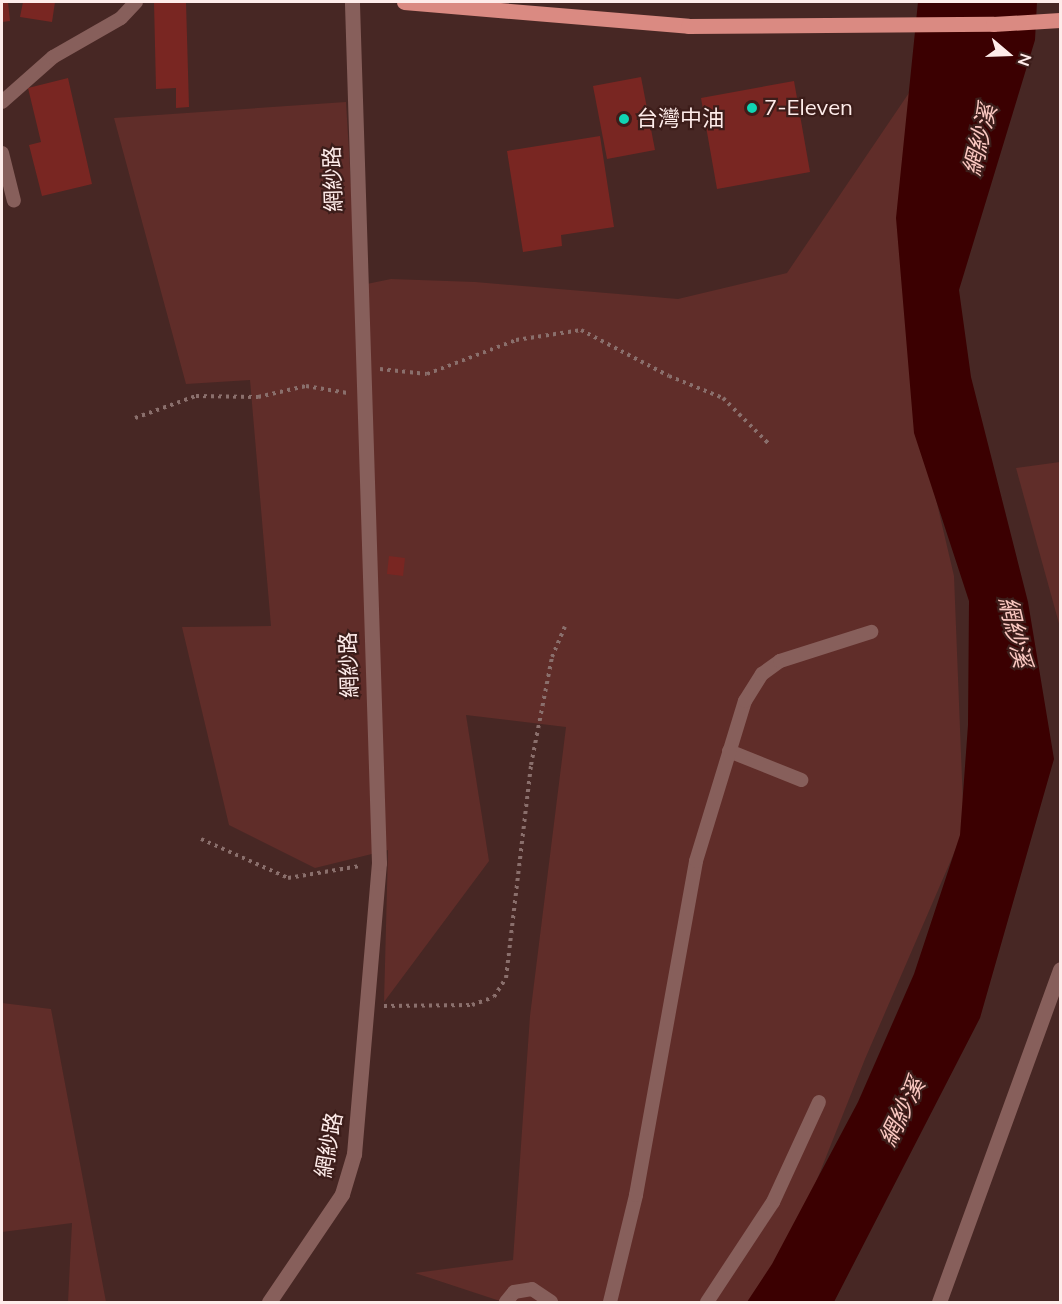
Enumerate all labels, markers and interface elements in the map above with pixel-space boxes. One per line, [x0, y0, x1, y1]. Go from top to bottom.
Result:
north arrow [978, 24, 1038, 84]
text: N [1014, 51, 1036, 69]
place label: 7-Eleven [764, 95, 853, 121]
marker: 7-Eleven [745, 101, 759, 115]
water label: 網紗溪 [957, 102, 1003, 178]
place label: 台灣中油 [636, 106, 724, 132]
marker: 台灣中油 [617, 112, 631, 126]
street label: 網紗路 [319, 146, 347, 212]
water label: 網紗溪 [993, 594, 1037, 670]
street label: 網紗路 [335, 632, 363, 698]
water label: 網紗溪 [873, 1073, 931, 1151]
street label: 網紗路 [310, 1110, 348, 1180]

